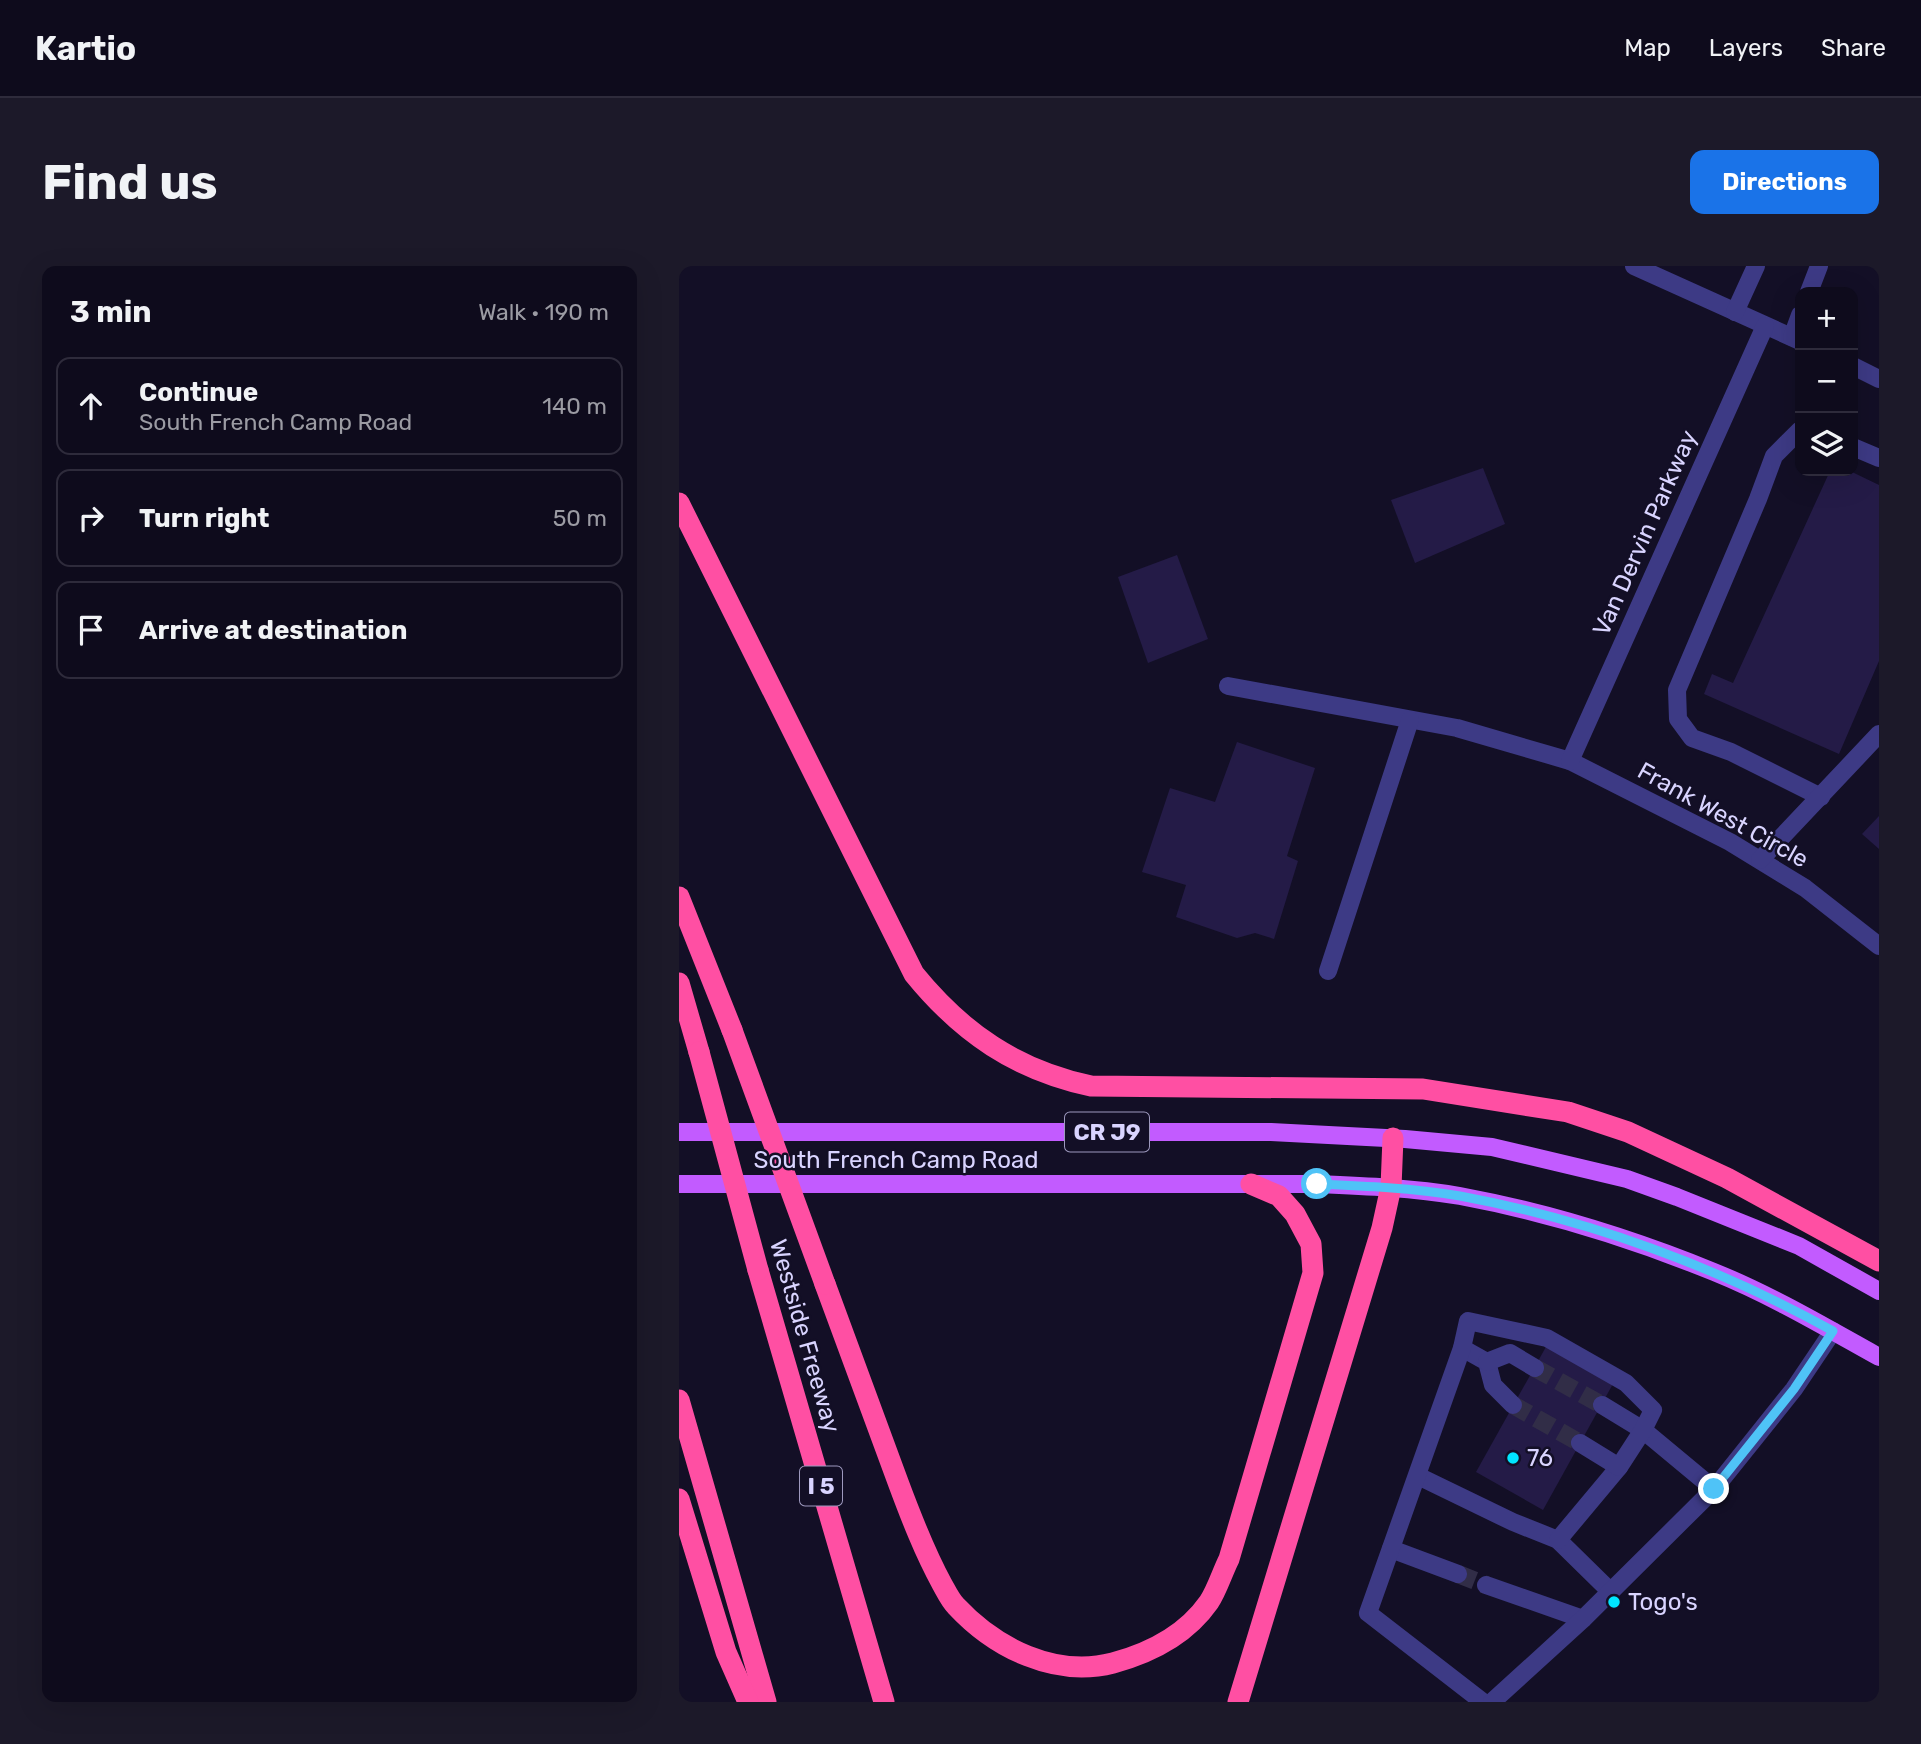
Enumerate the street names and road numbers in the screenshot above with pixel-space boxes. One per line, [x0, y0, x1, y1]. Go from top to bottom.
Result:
street label: Van Dervin Parkway [1587, 426, 1703, 640]
street label: Frank West Circle [1633, 756, 1813, 874]
road number: CR J9 [1065, 1112, 1149, 1152]
street label: South French Camp Road [754, 1146, 1038, 1174]
street label: Westside Freeway [764, 1236, 846, 1436]
road number: I 5 [800, 1466, 842, 1506]

